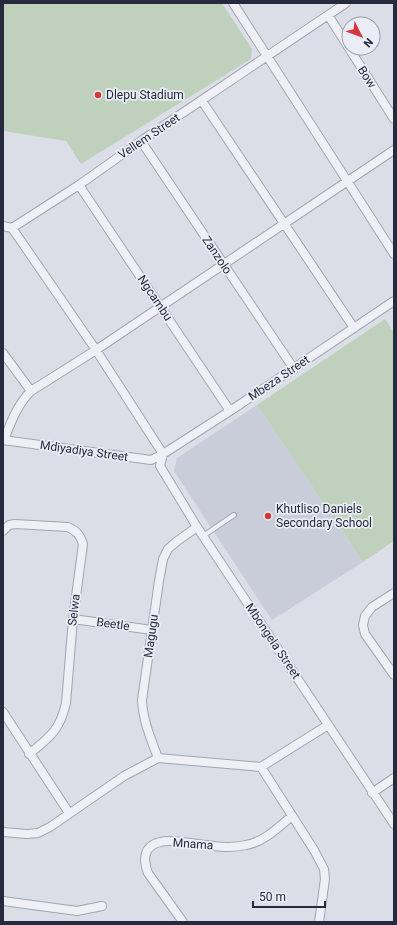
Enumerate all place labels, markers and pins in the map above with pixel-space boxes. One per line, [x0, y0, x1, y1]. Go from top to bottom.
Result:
place label: Dlepu Stadium [106, 88, 184, 102]
marker: Dlepu Stadium [93, 90, 103, 100]
place label: Khutliso Daniels Secondary School [276, 502, 372, 530]
marker: Khutliso Daniels Secondary School [263, 511, 273, 521]

